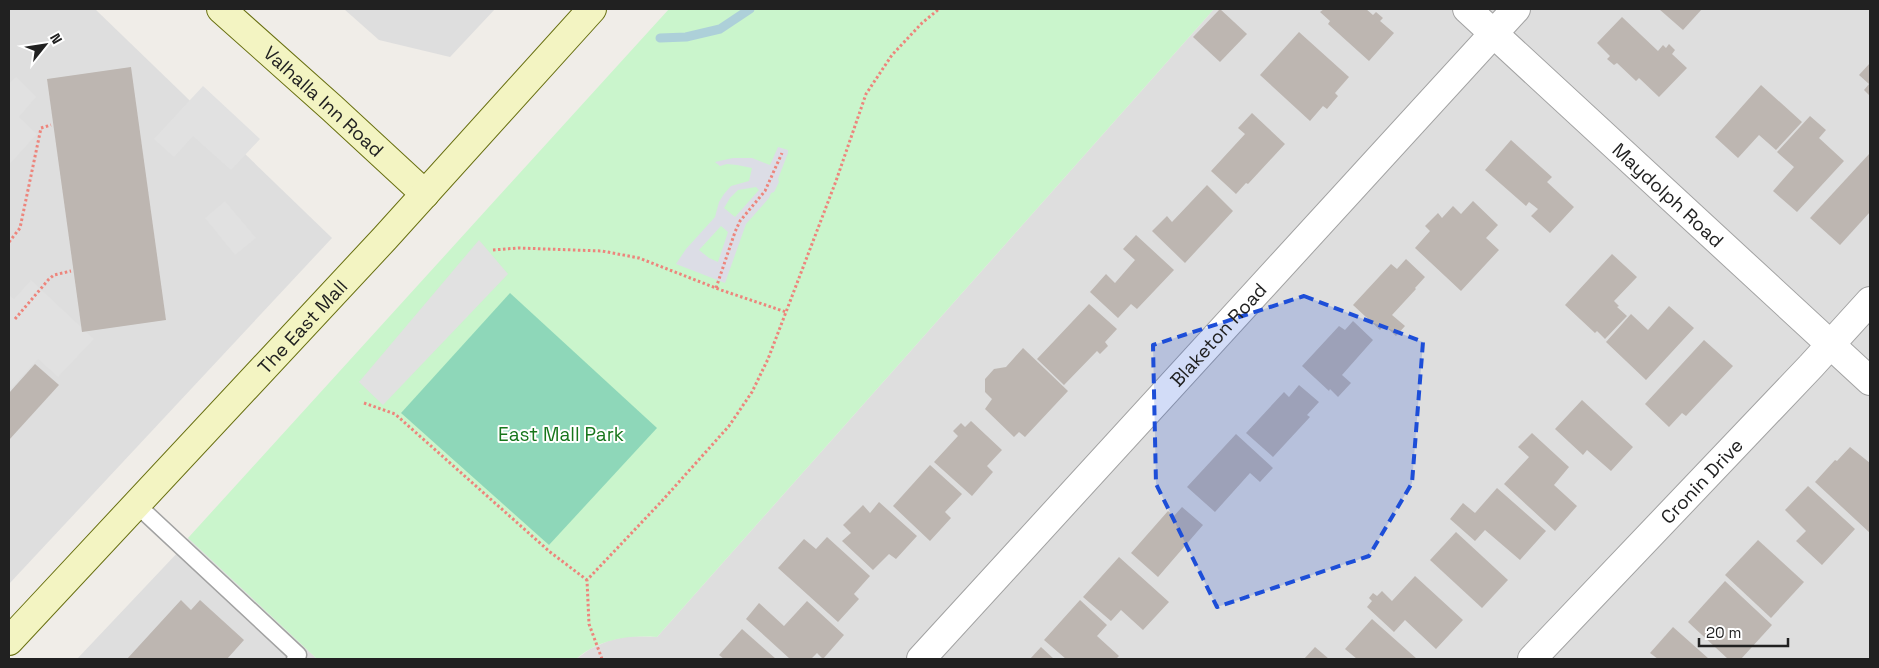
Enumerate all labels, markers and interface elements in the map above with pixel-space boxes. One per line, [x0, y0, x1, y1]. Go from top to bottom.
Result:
north arrow [20, 20, 70, 70]
text: N [46, 30, 66, 47]
street label: Valhalla Inn Road [258, 41, 389, 163]
street label: Maydolph Road [1607, 138, 1729, 253]
street label: The East Mall [252, 274, 353, 380]
street label: Blaketon Road [1165, 278, 1272, 392]
park label: East Mall Park [498, 422, 624, 447]
street label: Cronin Drive [1655, 433, 1749, 529]
scale bar [1699, 616, 1788, 648]
text: 20 m [1706, 623, 1741, 642]

